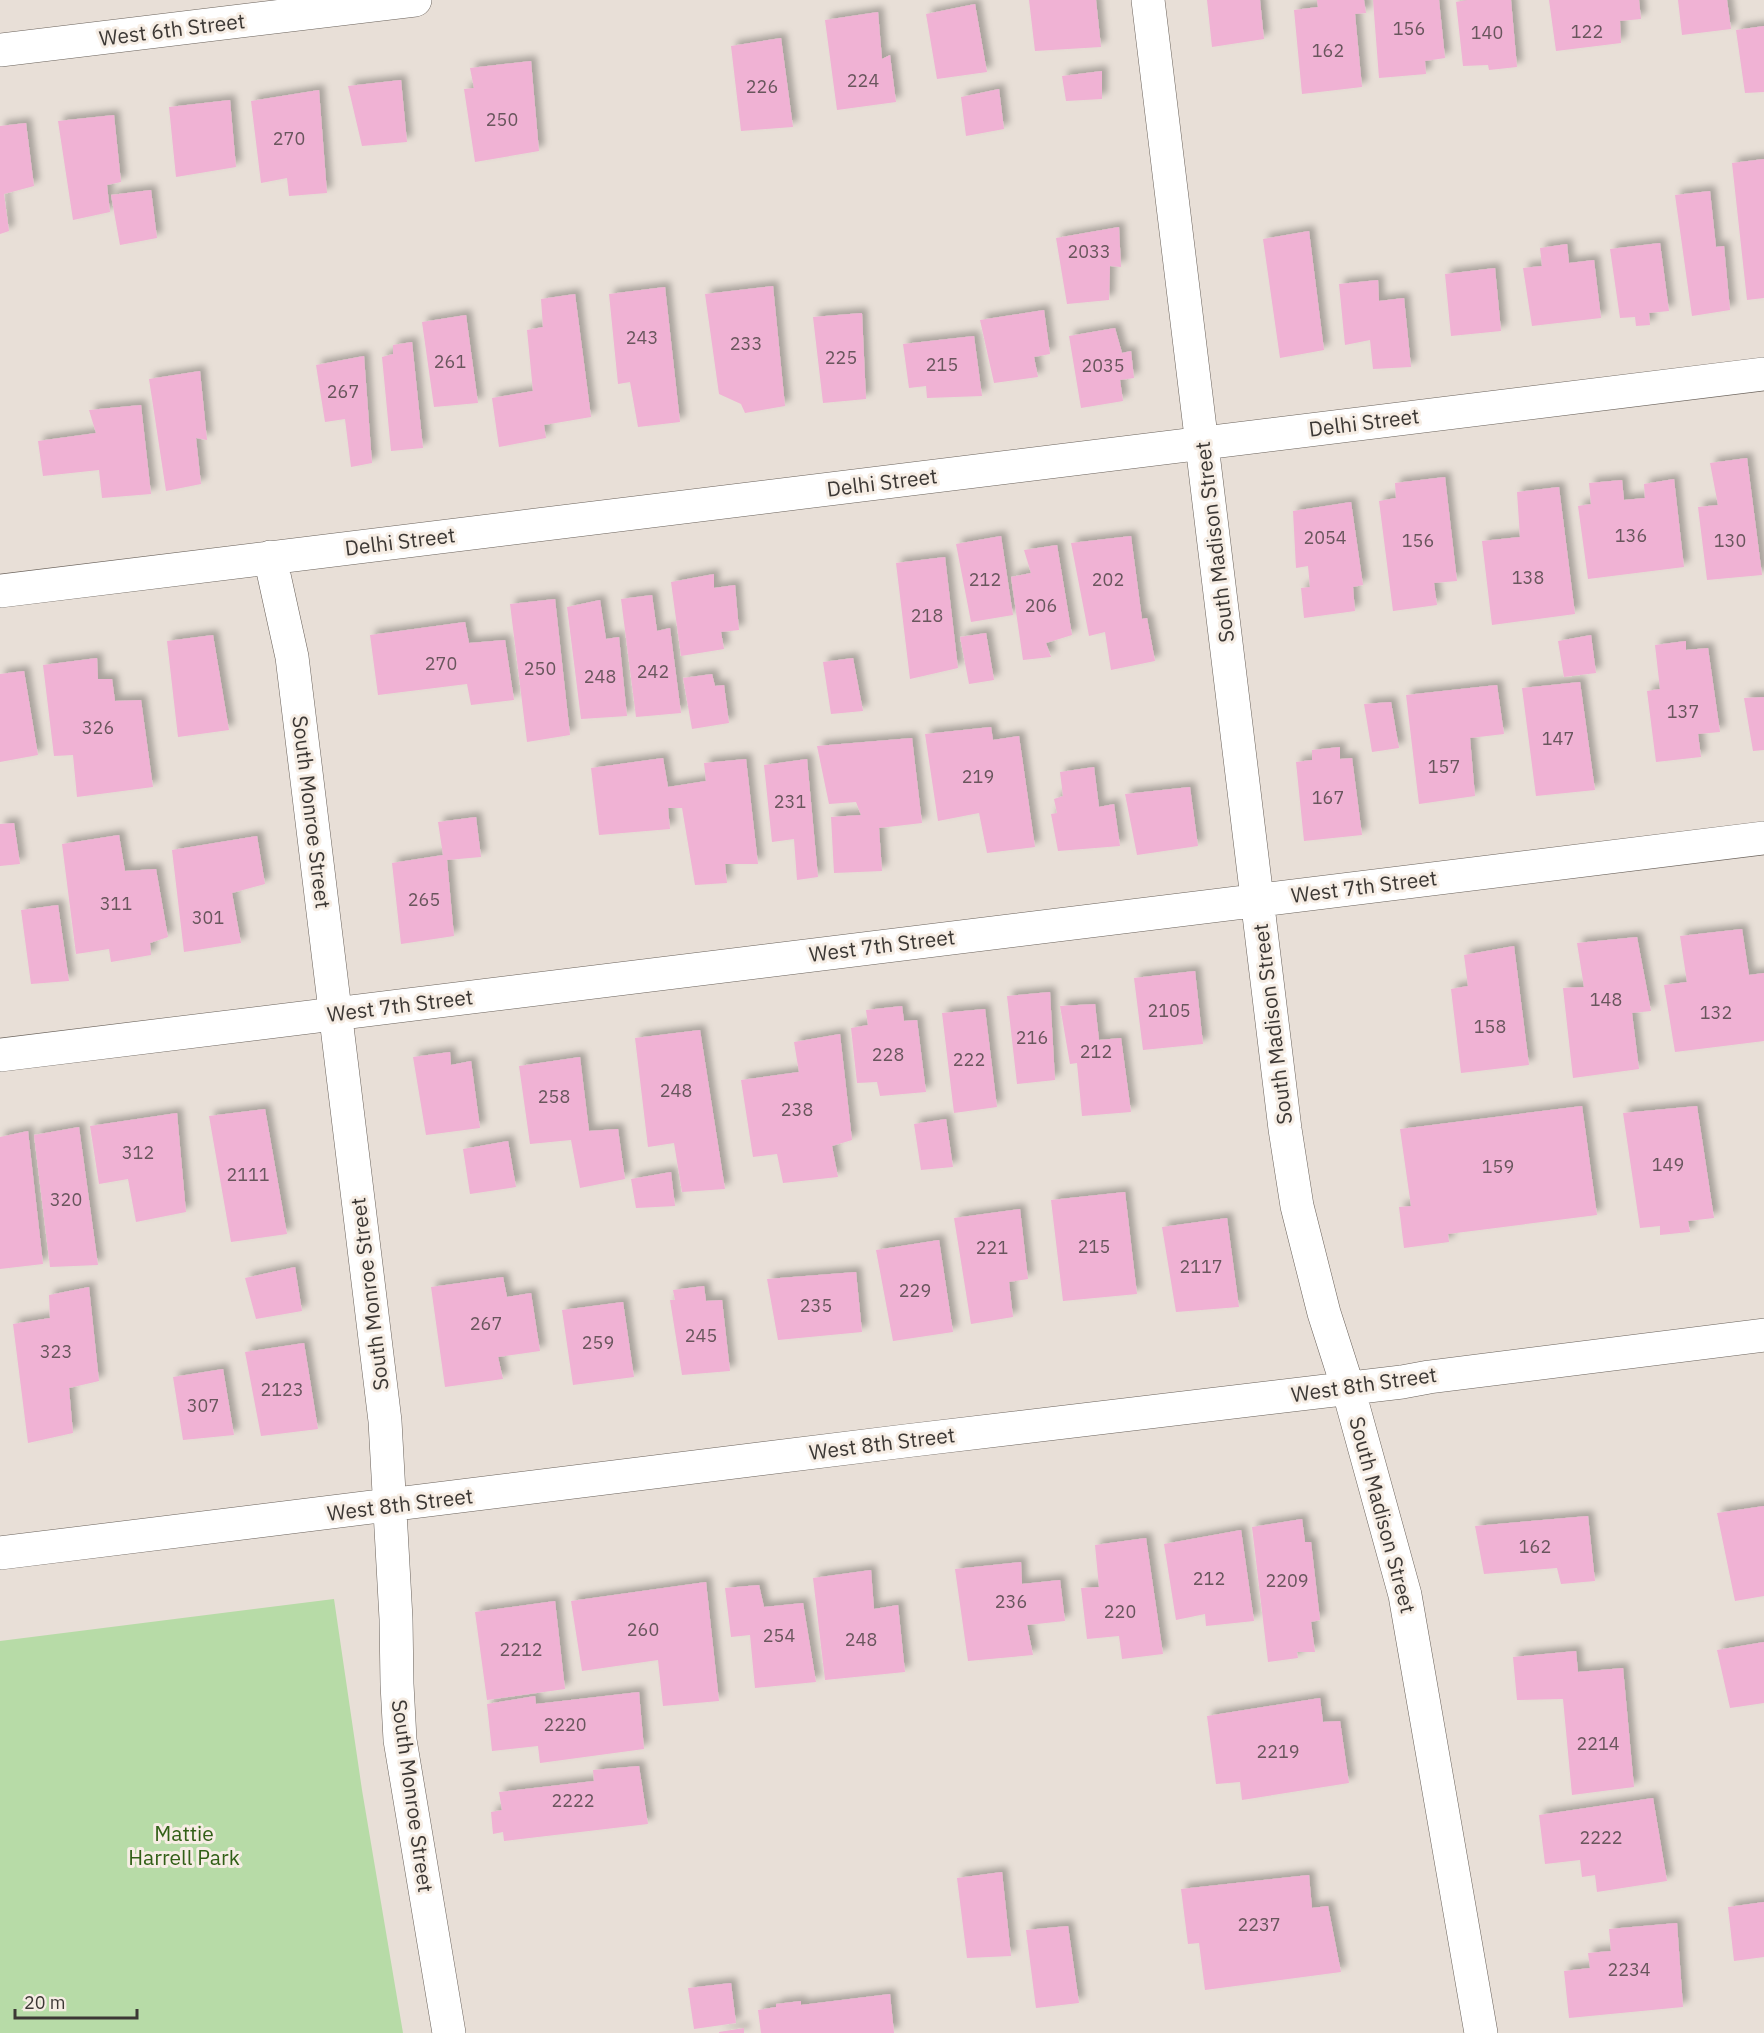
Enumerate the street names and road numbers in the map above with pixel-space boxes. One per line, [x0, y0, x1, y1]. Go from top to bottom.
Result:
street label: West 6th Street [97, 6, 246, 52]
street label: Delhi Street [1307, 401, 1421, 443]
street label: South Madison Street [1188, 440, 1240, 644]
street label: Delhi Street [825, 461, 939, 503]
street label: Delhi Street [343, 520, 457, 562]
street label: South Monroe Street [286, 714, 338, 910]
street label: West 7th Street [1289, 863, 1438, 909]
street label: West 7th Street [807, 922, 956, 968]
street label: South Madison Street [1246, 922, 1298, 1126]
street label: West 7th Street [325, 982, 474, 1028]
street label: South Monroe Street [343, 1196, 395, 1392]
street label: West 8th Street [1289, 1360, 1438, 1408]
street label: South Madison Street [1343, 1413, 1423, 1616]
street label: West 8th Street [807, 1420, 956, 1466]
street label: West 8th Street [325, 1481, 474, 1527]
street label: South Monroe Street [386, 1698, 440, 1894]

